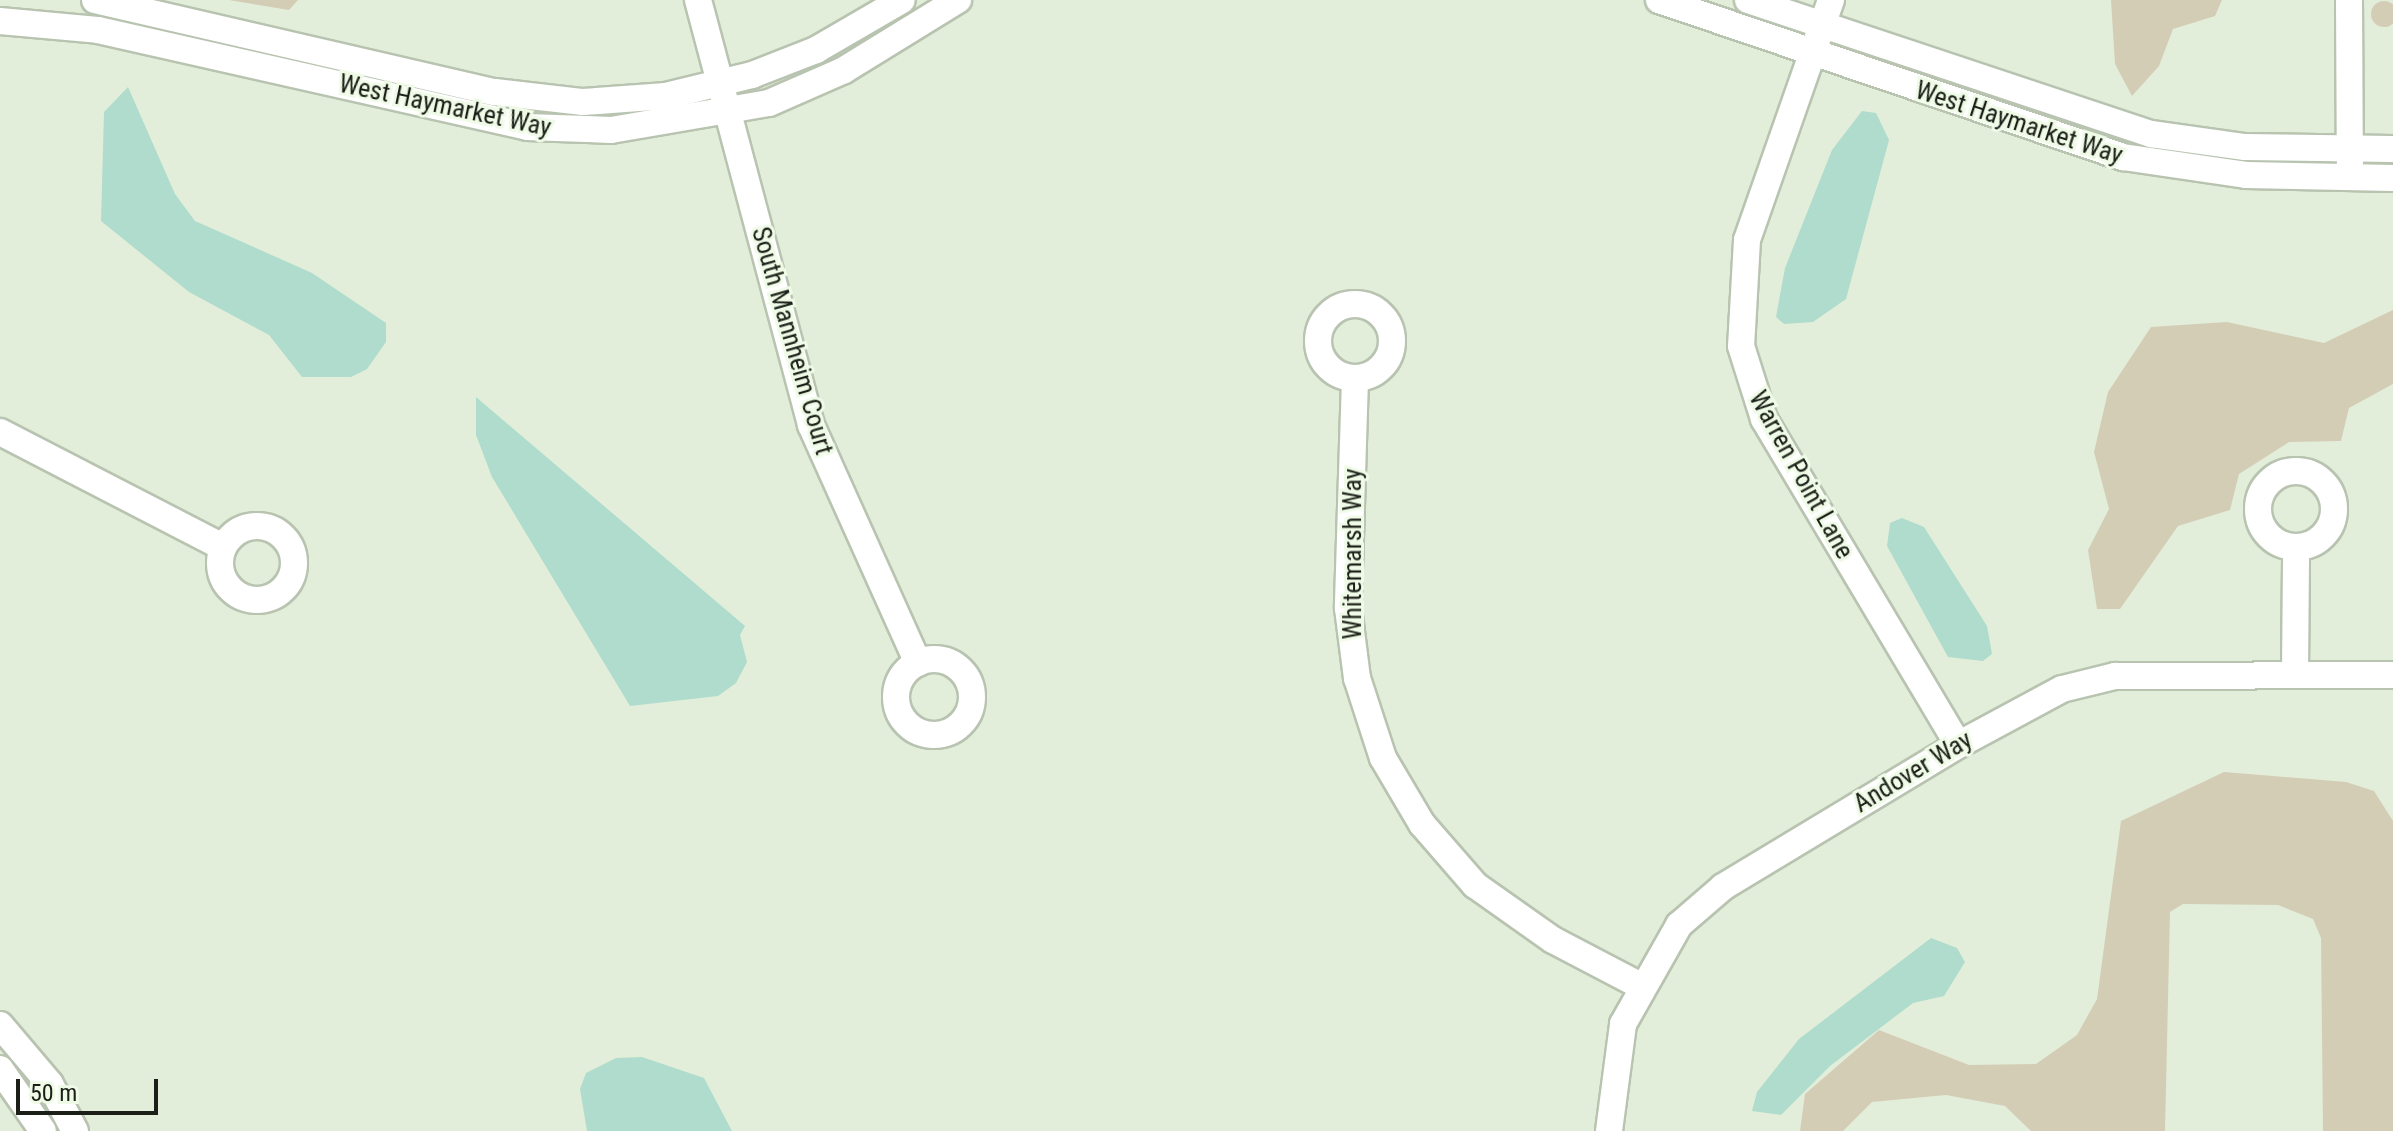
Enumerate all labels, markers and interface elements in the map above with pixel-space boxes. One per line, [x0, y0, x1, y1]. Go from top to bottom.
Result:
street label: West Haymarket Way [336, 68, 554, 144]
street label: West Haymarket Way [1911, 75, 2127, 171]
street label: South Mannheim Court [745, 224, 839, 458]
street label: Warren Point Lane [1742, 386, 1860, 564]
street label: Whitemarsh Way [1337, 468, 1369, 640]
street label: Andover Way [1848, 724, 1978, 820]
scale bar [20, 1063, 162, 1113]
text: 50 m [30, 1079, 77, 1107]

